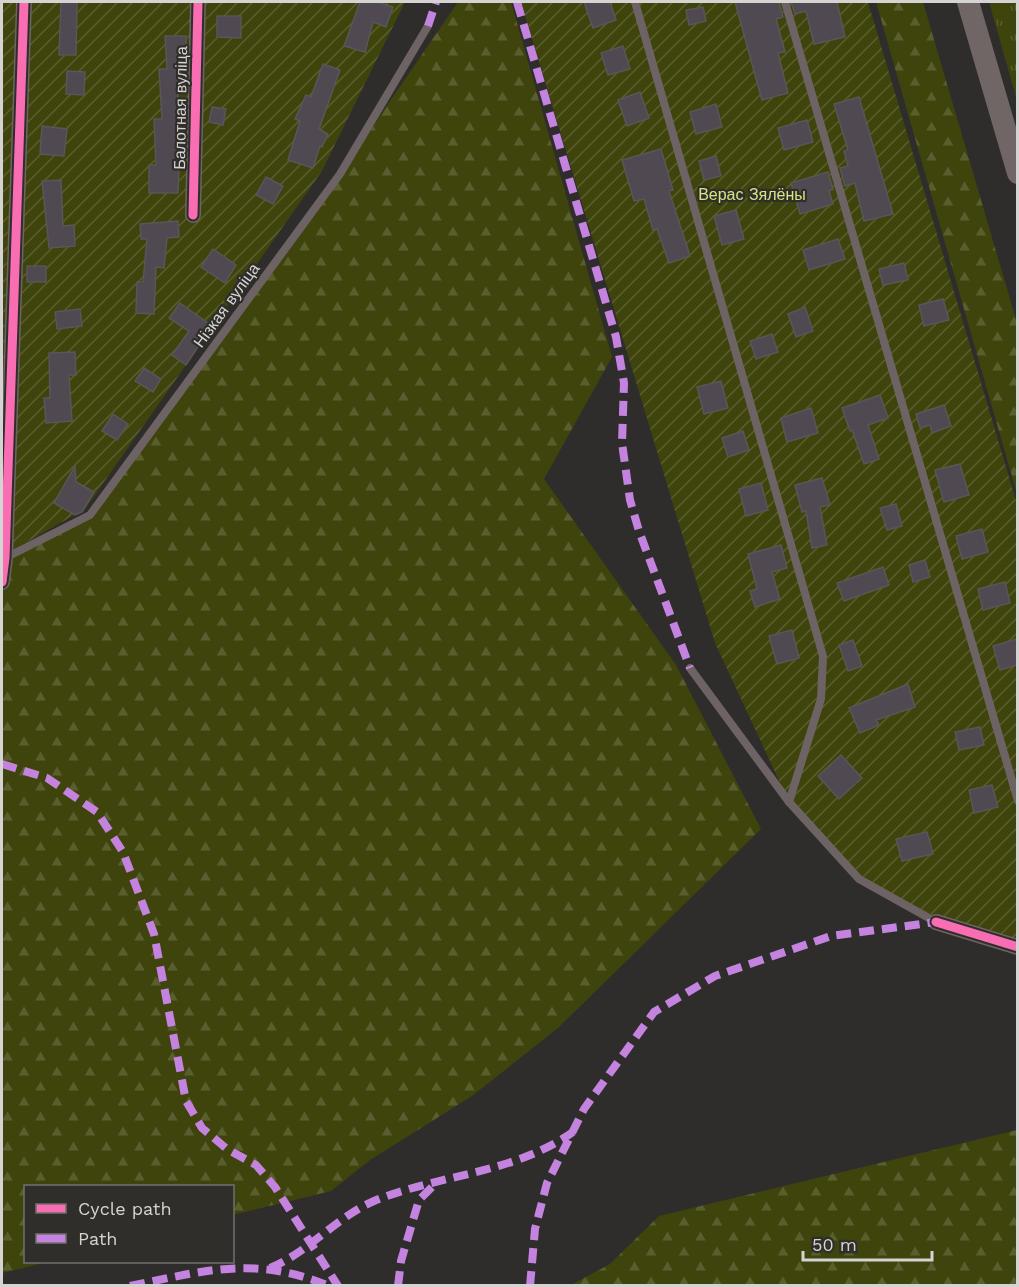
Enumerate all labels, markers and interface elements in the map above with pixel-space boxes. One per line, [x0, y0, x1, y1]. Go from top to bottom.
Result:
street label: Балотная вуліца [170, 46, 191, 170]
park label: Верас Зялёны [698, 185, 806, 204]
street label: Нізкая вуліца [189, 259, 263, 351]
legend [24, 1185, 234, 1263]
text: Cycle path [78, 1198, 172, 1219]
scale bar [803, 1224, 932, 1262]
text: Path [78, 1228, 118, 1249]
text: 50 m [812, 1234, 857, 1255]

